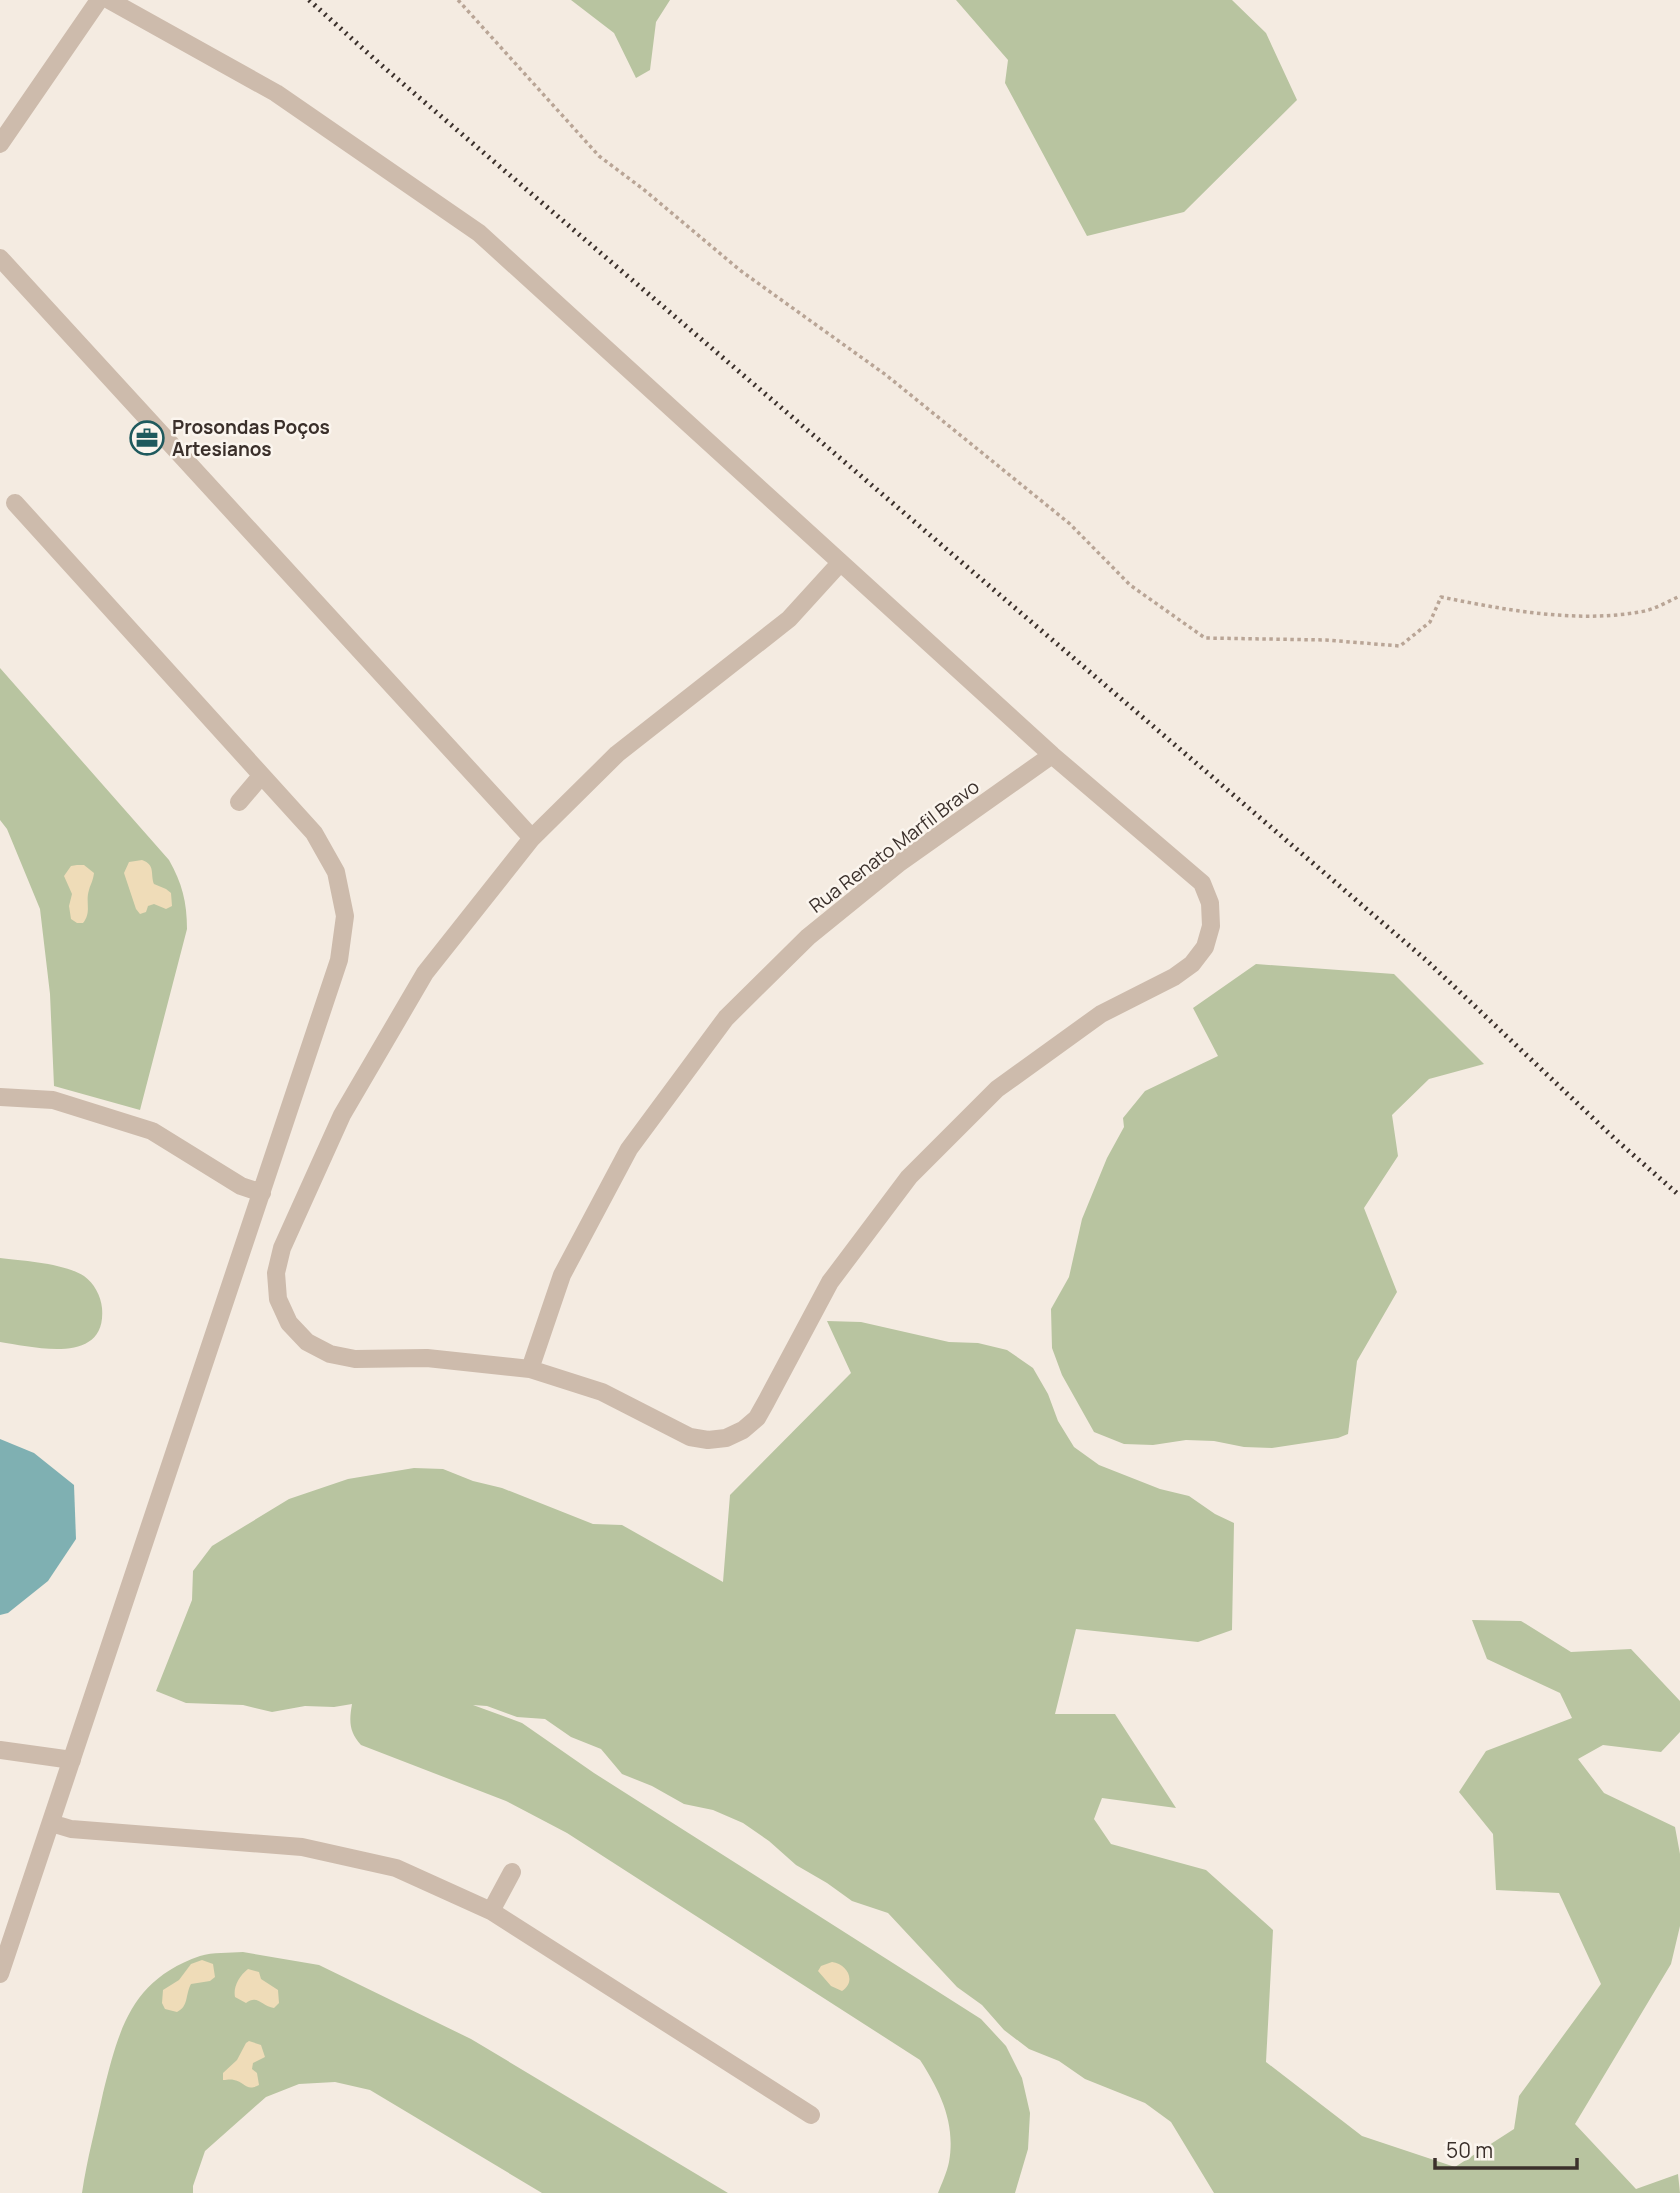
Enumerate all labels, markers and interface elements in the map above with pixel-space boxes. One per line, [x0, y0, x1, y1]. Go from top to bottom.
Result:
place label: Prosondas Poços Artesianos [172, 414, 330, 462]
office icon: Prosondas Poços Artesianos [128, 419, 166, 457]
street label: Rua Renato Marfil Bravo [804, 774, 984, 918]
scale bar [1435, 2126, 1577, 2170]
text: 50 m [1446, 2136, 1493, 2164]

